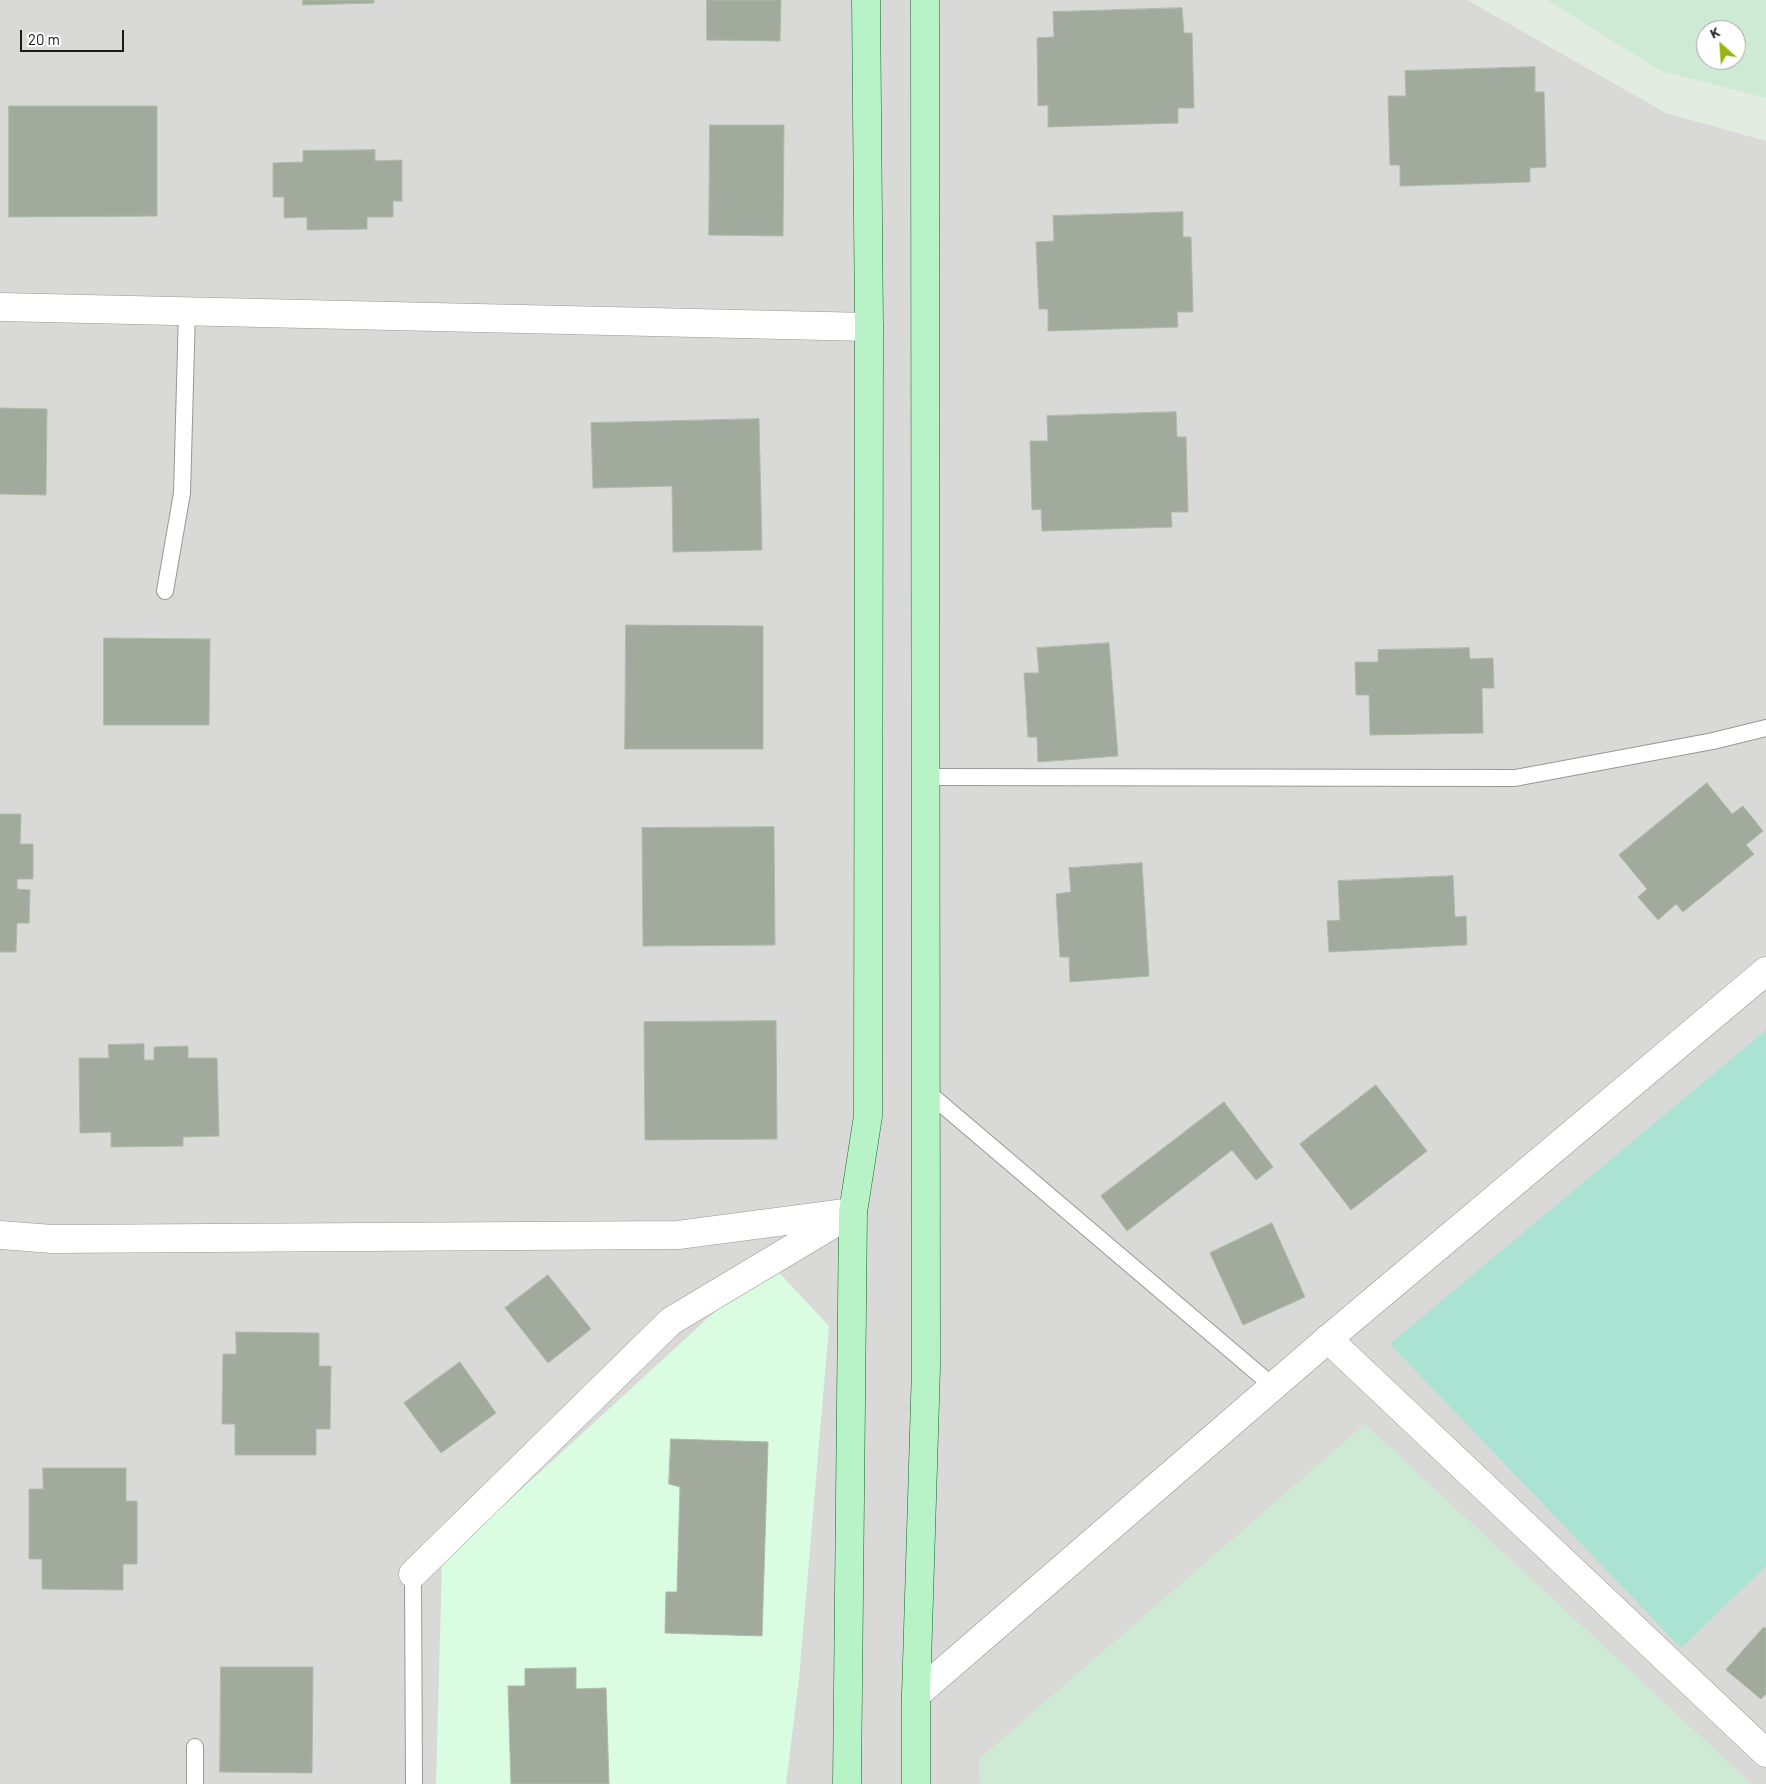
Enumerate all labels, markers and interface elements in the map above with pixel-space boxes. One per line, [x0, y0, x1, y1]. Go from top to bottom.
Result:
scale bar [22, 20, 126, 52]
north arrow [1696, 20, 1746, 70]
text: K [1707, 22, 1722, 42]
text: 20 m [28, 30, 60, 48]

